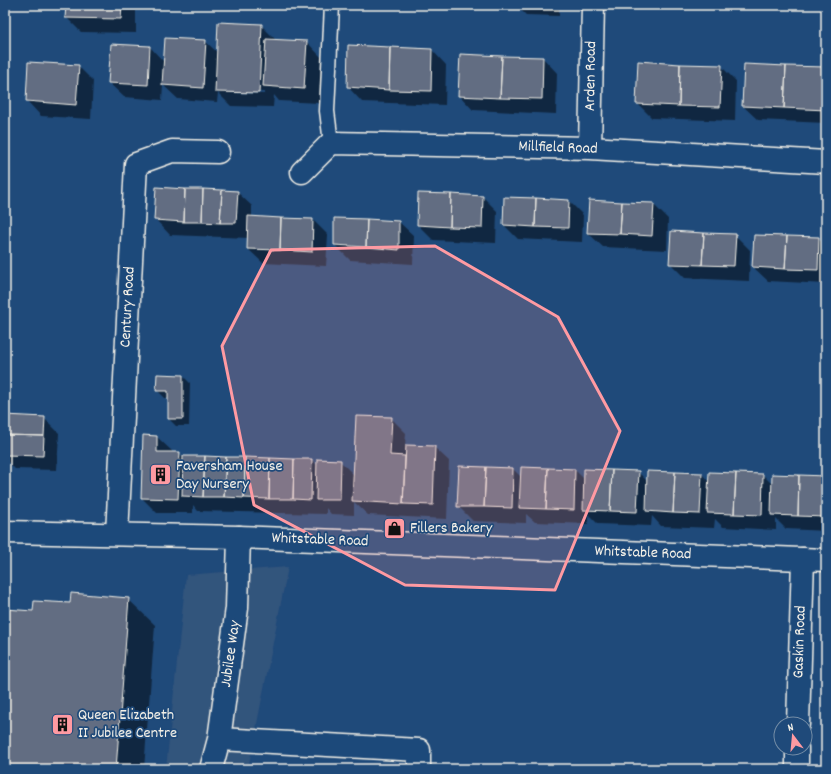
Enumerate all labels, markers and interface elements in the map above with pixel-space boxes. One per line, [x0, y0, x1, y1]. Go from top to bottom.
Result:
street label: Arden Road [579, 41, 603, 111]
street label: Millfield Road [518, 135, 598, 161]
street label: Century Road [114, 266, 142, 348]
place label: Faversham House Day Nursery [176, 455, 283, 496]
building icon: Faversham House Day Nursery [148, 462, 174, 488]
shop icon: Fillers Bakery [381, 515, 407, 541]
place label: Fillers Bakery [410, 517, 493, 540]
street label: Whitstable Road [271, 527, 369, 553]
street label: Whitstable Road [594, 540, 692, 566]
street label: Gaskin Road [787, 605, 813, 679]
street label: Jubilee Way [215, 619, 247, 689]
place label: Queen Elizabeth II Jubilee Centre [78, 704, 177, 745]
building icon: Queen Elizabeth II Jubilee Centre [49, 711, 75, 737]
north arrow [773, 716, 813, 756]
text: N [786, 720, 796, 737]

